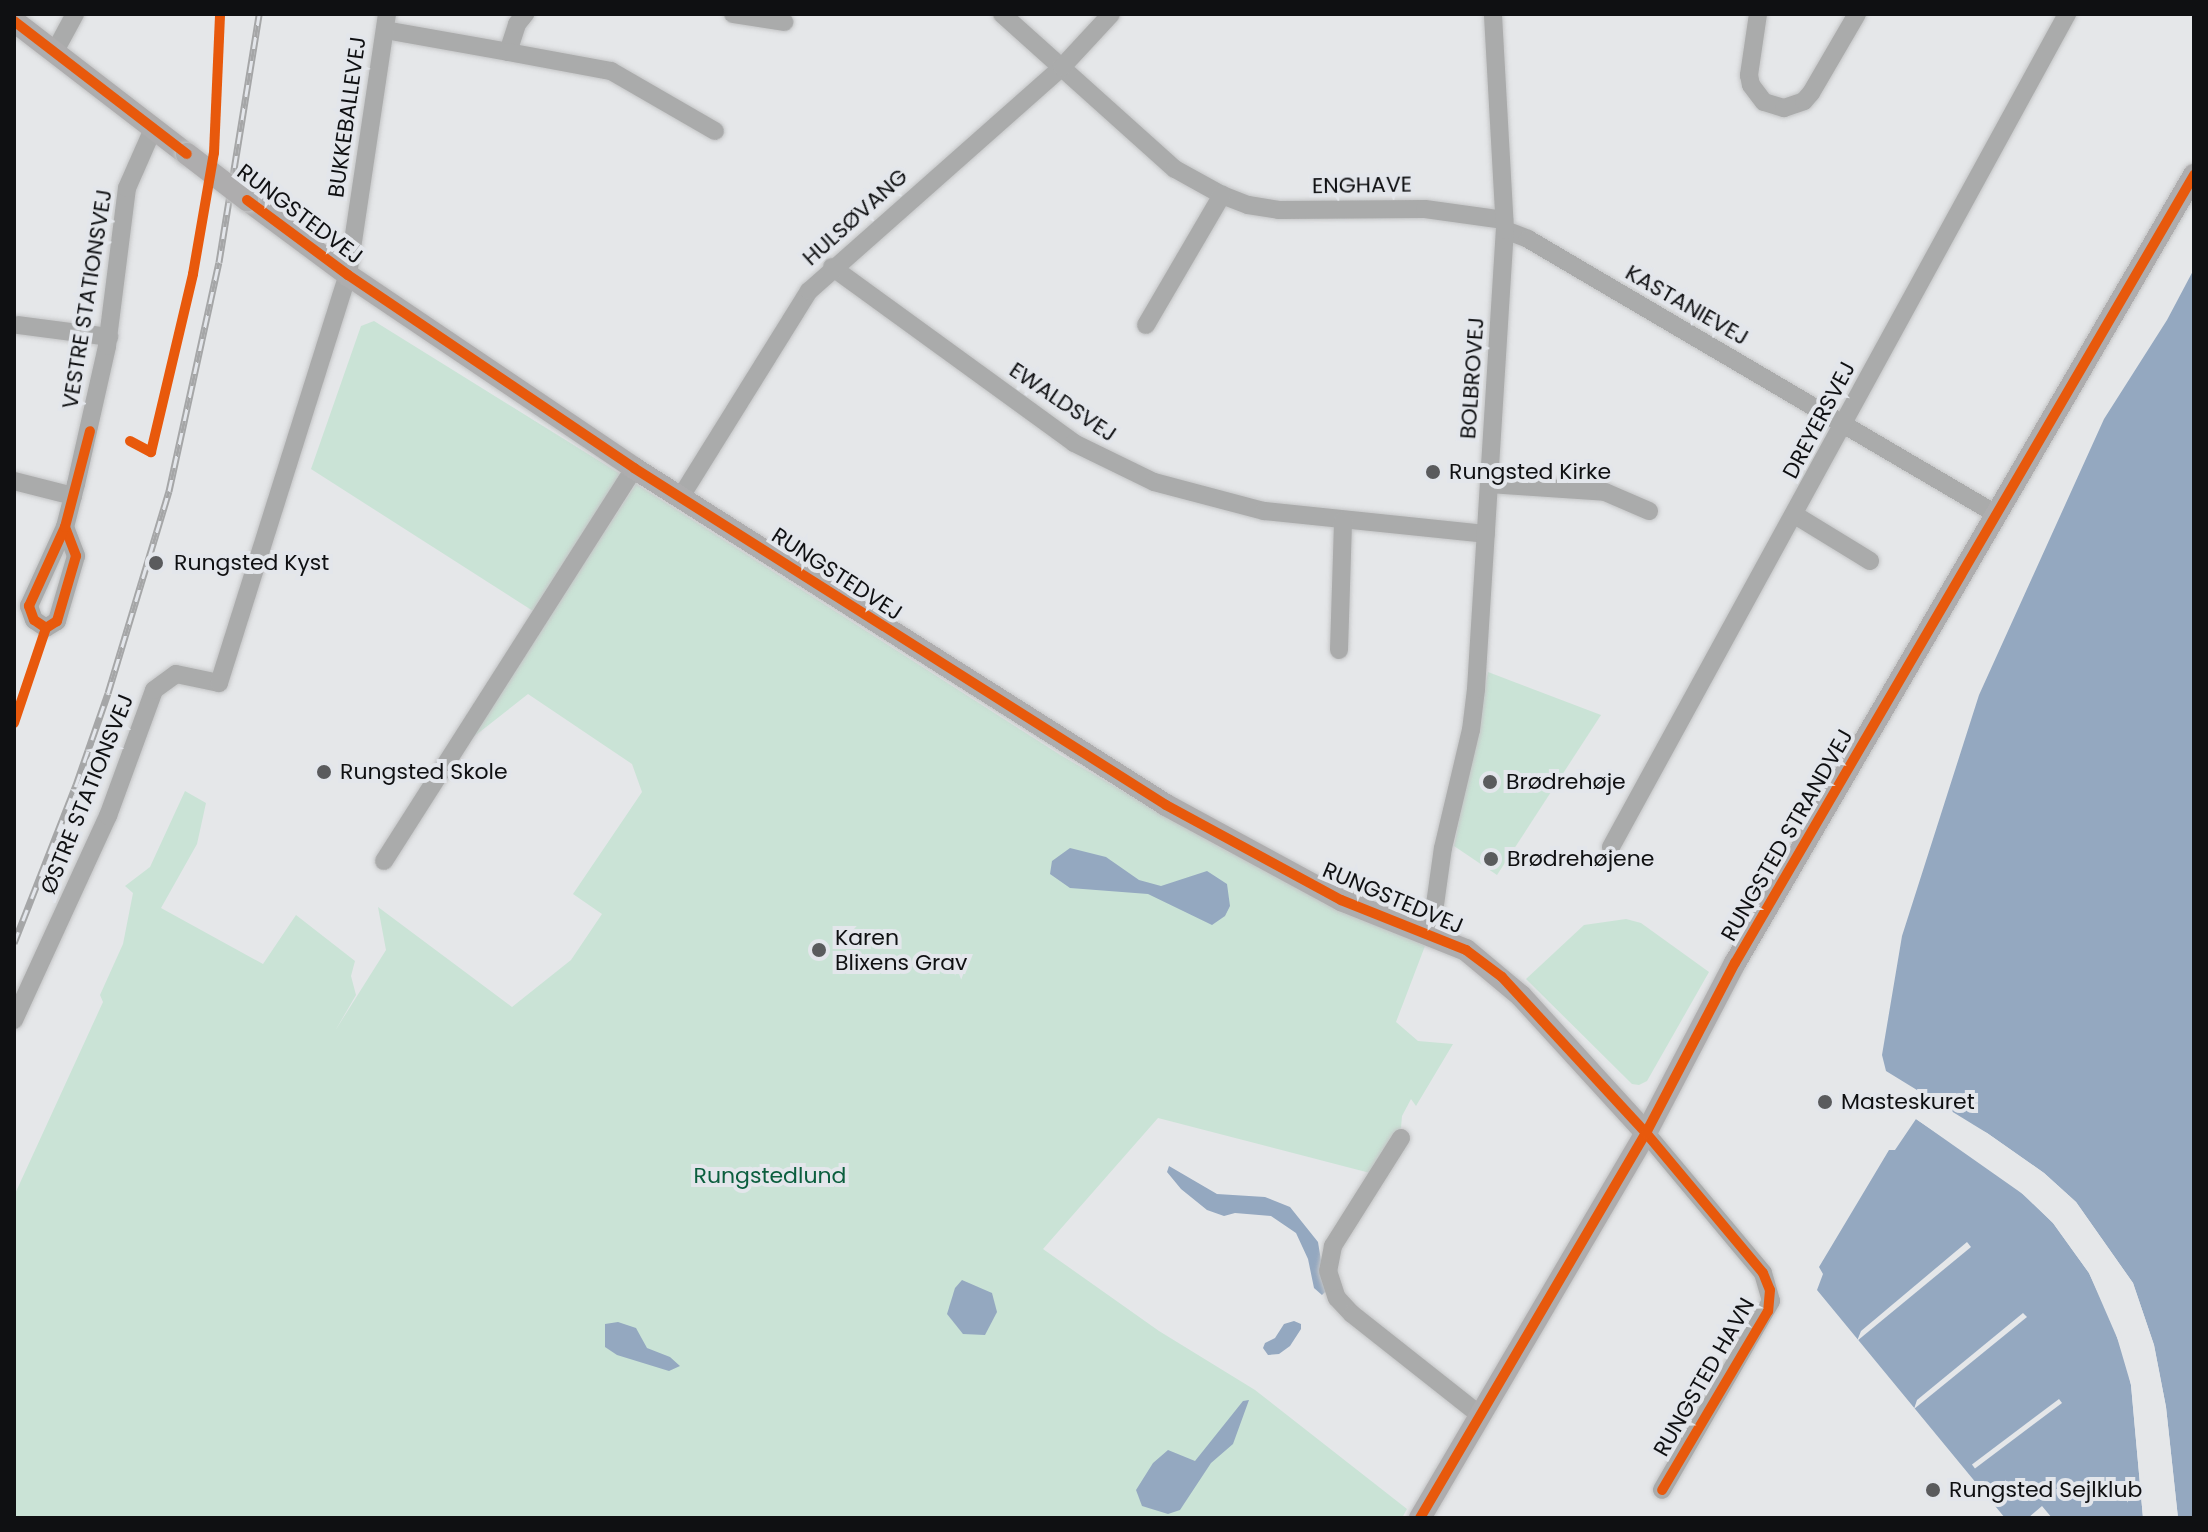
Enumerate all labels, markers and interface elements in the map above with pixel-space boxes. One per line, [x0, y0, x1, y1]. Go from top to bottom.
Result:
street label: BUKKEBALLEVEJ [323, 35, 371, 199]
street label: RUNGSTEDVEJ [232, 158, 368, 270]
street label: HULSØVANG [797, 163, 913, 271]
street label: ENGHAVE [1312, 171, 1412, 199]
street label: VESTRE STATIONSVEJ [57, 187, 117, 411]
street label: KASTANIEVEJ [1621, 259, 1753, 351]
street label: BOLBROVEJ [1455, 316, 1489, 440]
street label: EWALDSVEJ [1004, 357, 1122, 447]
street label: DREYERSVEJ [1777, 357, 1861, 483]
place label: Rungsted Kirke [1449, 459, 1611, 485]
marker: Rungsted Kirke [1424, 463, 1442, 481]
street label: RUNGSTEDVEJ [767, 522, 907, 626]
place label: Rungsted Kyst [174, 550, 329, 576]
marker: Rungsted Kyst [145, 552, 167, 574]
street label: ØSTRE STATIONSVEJ [35, 690, 139, 898]
street label: RUNGSTED STRANDVEJ [1716, 724, 1858, 946]
place label: Rungsted Skole [340, 759, 508, 785]
marker: Rungsted Skole [315, 763, 333, 781]
place label: Brødrehøje [1506, 769, 1626, 795]
marker: Brødrehøje [1481, 773, 1499, 791]
place label: Brødrehøjene [1507, 846, 1654, 872]
marker: Brødrehøjene [1482, 850, 1500, 868]
street label: RUNGSTEDVEJ [1319, 856, 1467, 940]
place label: Karen Blixens Grav [835, 924, 967, 976]
marker: Karen Blixens Grav [810, 941, 828, 959]
place label: Masteskuret [1841, 1089, 1975, 1115]
marker: Masteskuret [1816, 1093, 1834, 1111]
park label: Rungstedlund [694, 1163, 846, 1189]
street label: RUNGSTED HAVN [1648, 1293, 1760, 1461]
place label: Rungsted Sejlklub [1949, 1477, 2142, 1503]
marker: Rungsted Sejlklub [1924, 1481, 1942, 1499]

